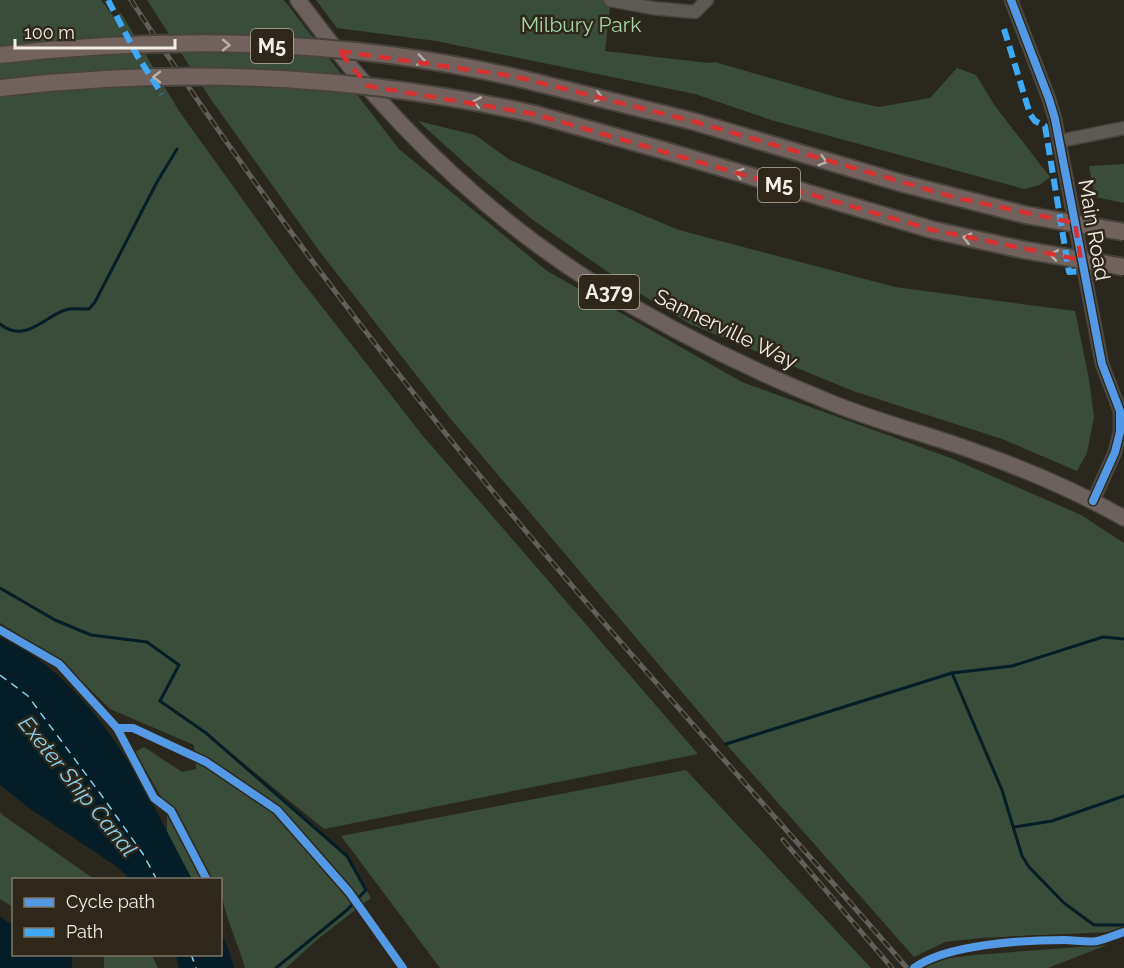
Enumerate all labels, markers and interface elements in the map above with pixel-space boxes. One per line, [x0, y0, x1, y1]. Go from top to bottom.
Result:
scale bar [15, 12, 176, 50]
park label: Milbury Park [521, 12, 641, 37]
text: 100 m [24, 22, 75, 43]
road number: M5 [251, 29, 293, 63]
one-way arrow [222, 39, 231, 51]
one-way arrow [416, 53, 425, 65]
one-way arrow [153, 71, 162, 83]
one-way arrow [594, 90, 604, 103]
one-way arrow [472, 96, 482, 109]
one-way arrow [818, 153, 828, 166]
one-way arrow [734, 168, 745, 180]
road number: M5 [758, 168, 800, 202]
street label: Main Road [1073, 177, 1116, 282]
one-way arrow [962, 232, 972, 245]
one-way arrow [1049, 249, 1059, 262]
road number: A379 [579, 275, 639, 309]
street label: Sannerville Way [651, 283, 802, 374]
water label: Exeter Ship Canal [13, 711, 143, 862]
legend [12, 878, 222, 956]
text: Cycle path [66, 891, 155, 912]
text: Path [66, 921, 103, 942]

